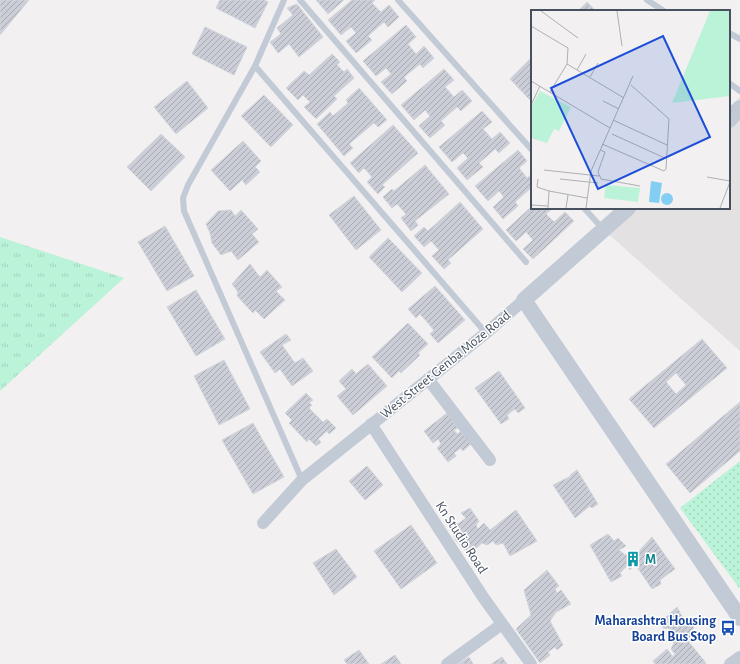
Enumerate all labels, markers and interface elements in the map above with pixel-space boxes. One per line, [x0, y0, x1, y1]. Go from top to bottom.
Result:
inset map [531, 10, 730, 209]
street label: West Street Genba Moze Road [378, 308, 513, 421]
street label: Kn Studio Road [433, 499, 490, 576]
building icon: M [624, 550, 642, 568]
place label: M [645, 553, 656, 567]
place label: Maharashtra Housing Board Bus Stop [594, 614, 717, 644]
bus stop icon: Maharashtra Housing Board Bus Stop [719, 619, 737, 637]

